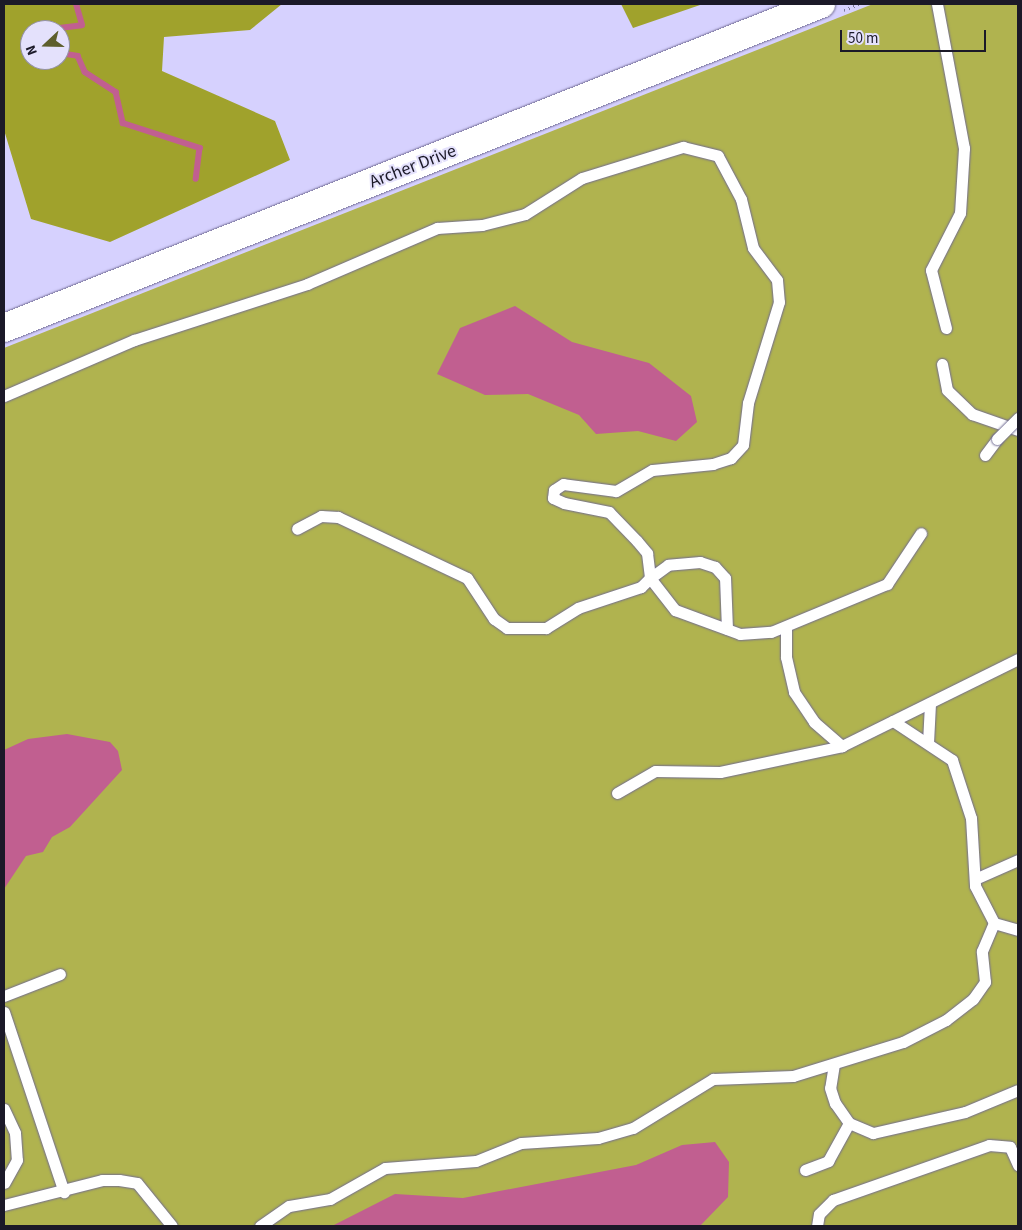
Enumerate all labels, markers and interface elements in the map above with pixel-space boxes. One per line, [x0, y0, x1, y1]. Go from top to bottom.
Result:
north arrow [20, 20, 70, 70]
scale bar [842, 20, 988, 52]
text: 50 m [848, 28, 878, 49]
text: N [21, 42, 43, 58]
street label: Archer Drive [366, 140, 460, 194]

